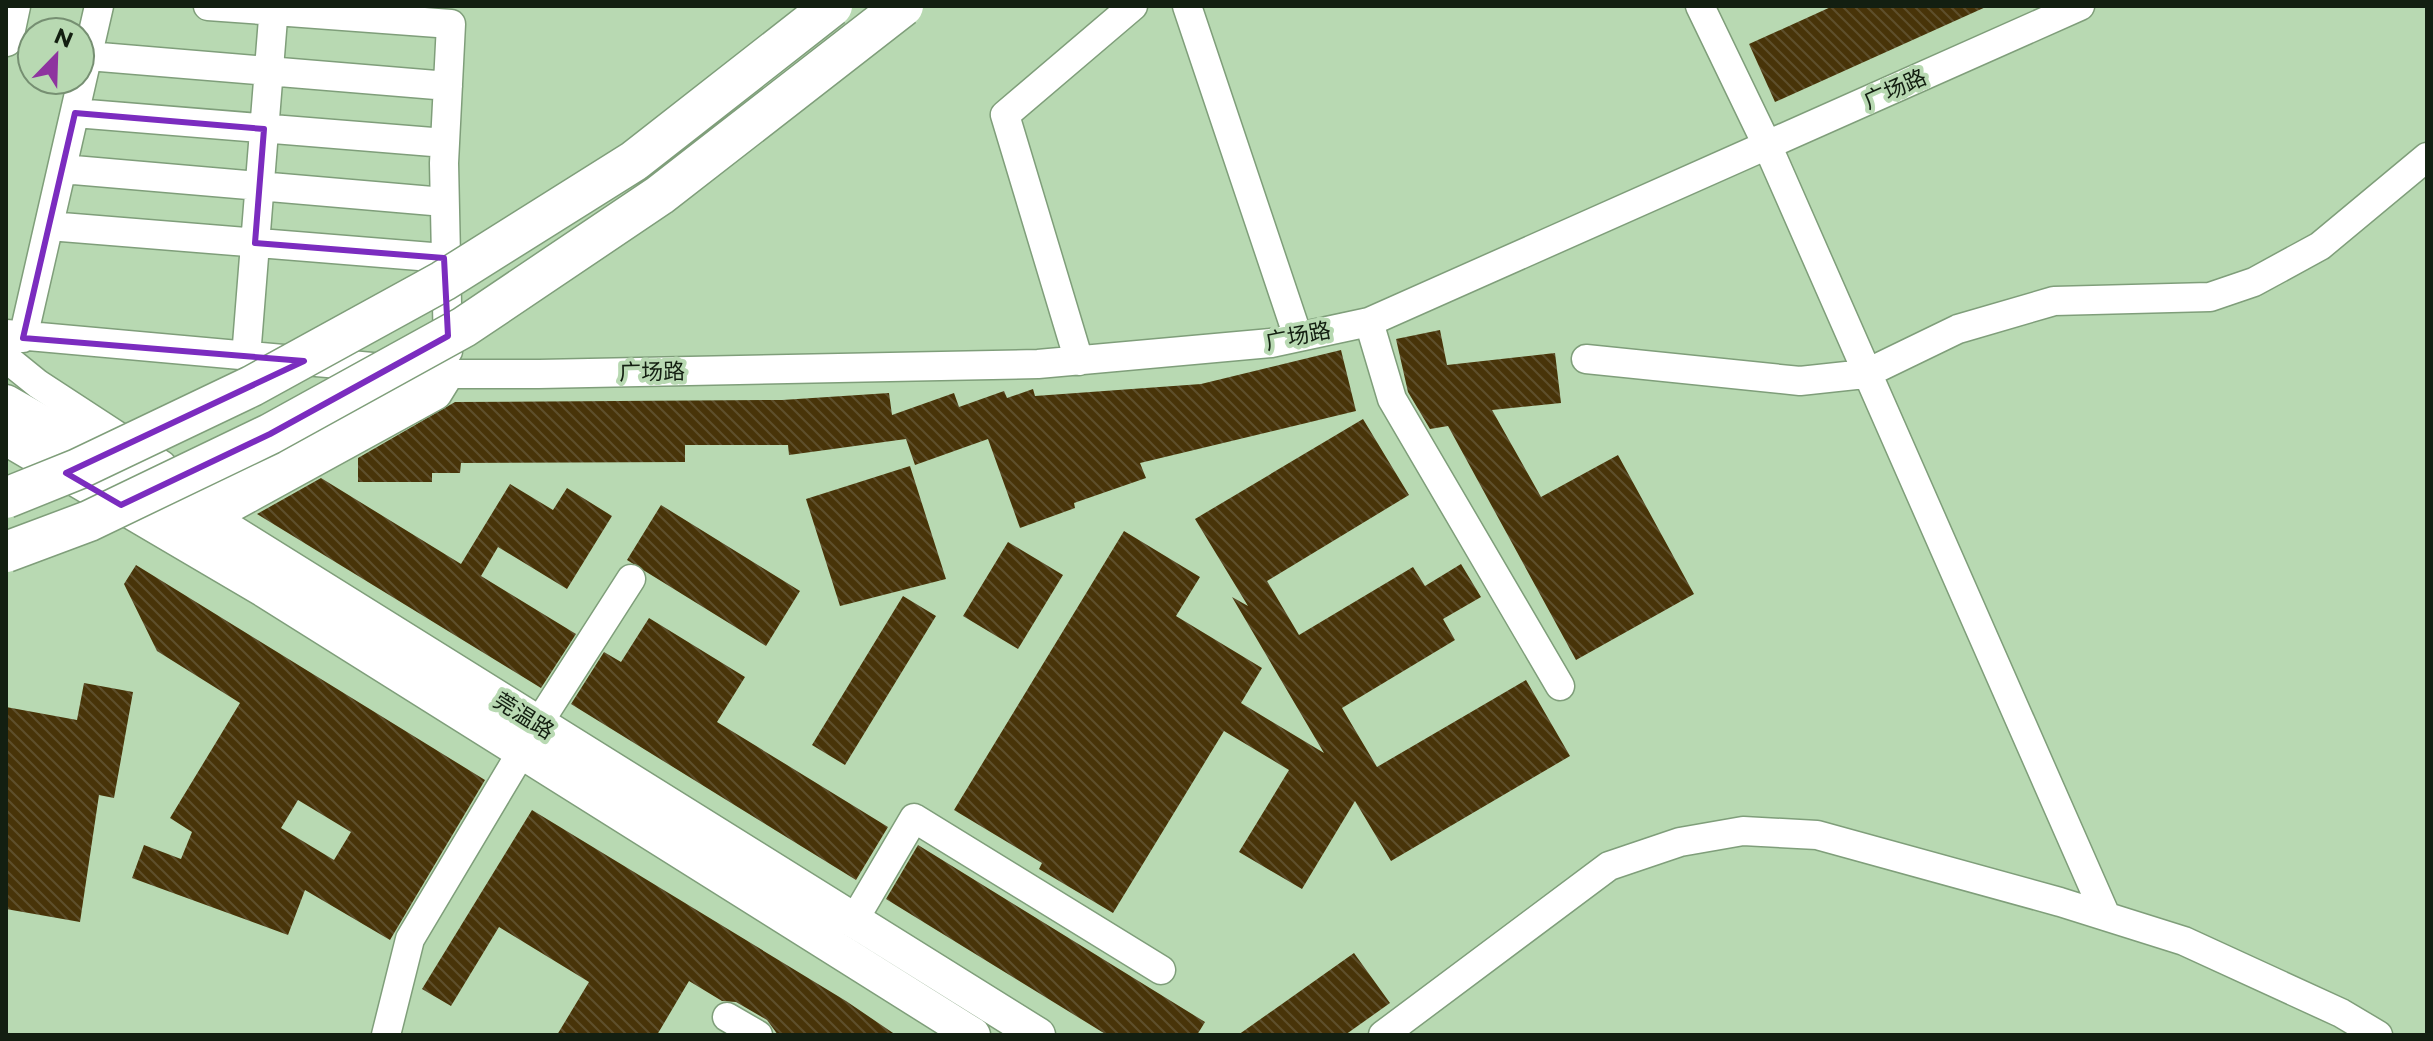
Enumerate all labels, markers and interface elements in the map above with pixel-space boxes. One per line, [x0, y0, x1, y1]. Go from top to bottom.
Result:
north arrow [16, 16, 96, 96]
text: N [50, 22, 77, 54]
street label: 广场路 [1859, 63, 1931, 115]
street label: 广场路 [1263, 316, 1333, 356]
street label: 广场路 [619, 358, 685, 386]
street label: 莞温路 [489, 687, 559, 745]

